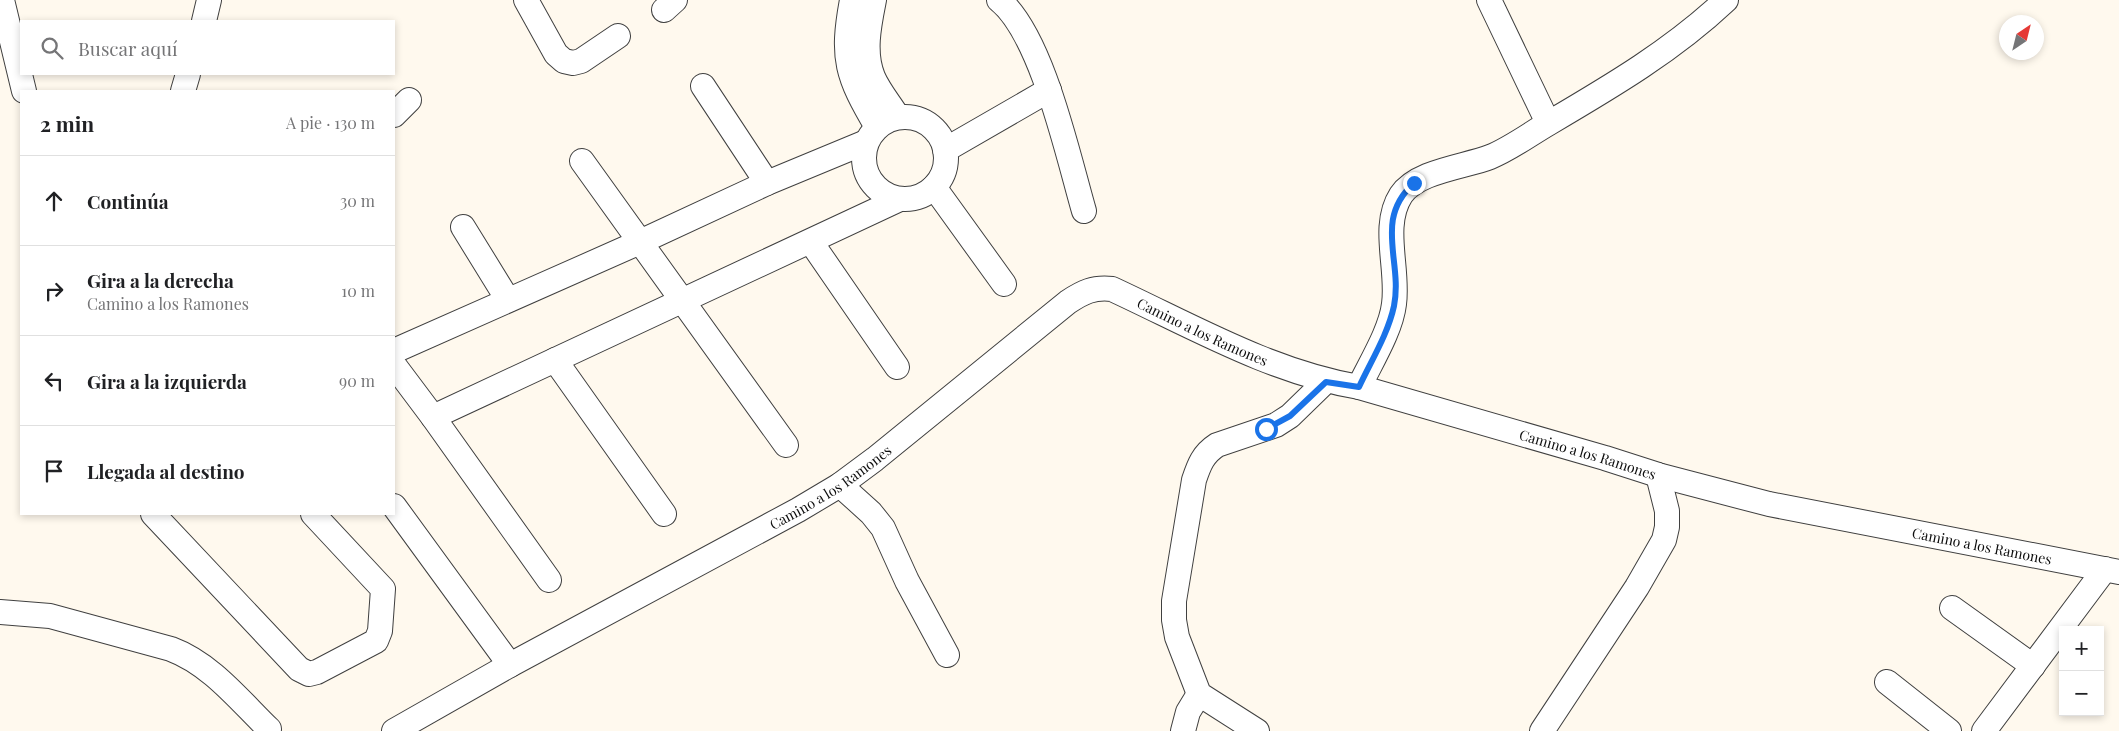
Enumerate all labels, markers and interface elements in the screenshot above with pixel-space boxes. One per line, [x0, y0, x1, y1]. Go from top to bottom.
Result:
north arrow [1999, 15, 2044, 60]
search box [20, 20, 395, 75]
icon: search [38, 34, 66, 62]
text: Buscar aquí [78, 35, 178, 61]
text: 2 min [40, 109, 94, 137]
text: A pie · 130 m [286, 112, 375, 133]
route end [1403, 172, 1426, 195]
icon: ahead [40, 187, 68, 215]
text: Continúa [87, 188, 169, 214]
text: 30 m [340, 190, 375, 211]
text: Gira a la derecha [87, 267, 234, 293]
icon: right [40, 277, 68, 305]
text: 10 m [341, 280, 375, 301]
text: Camino a los Ramones [87, 293, 249, 314]
street label: Camino a los Ramones [1134, 293, 1271, 370]
icon: left [40, 367, 68, 395]
text: Gira a la izquierda [87, 368, 247, 394]
text: 90 m [339, 370, 375, 391]
route start [1255, 418, 1278, 441]
street label: Camino a los Ramones [1517, 424, 1659, 483]
street label: Camino a los Ramones [766, 440, 895, 533]
icon: arrive [40, 457, 68, 485]
text: Llegada al destino [87, 458, 245, 484]
street label: Camino a los Ramones [1911, 523, 2054, 568]
map controls [2059, 626, 2104, 716]
button: + [2059, 626, 2104, 671]
button: − [2059, 671, 2104, 716]

